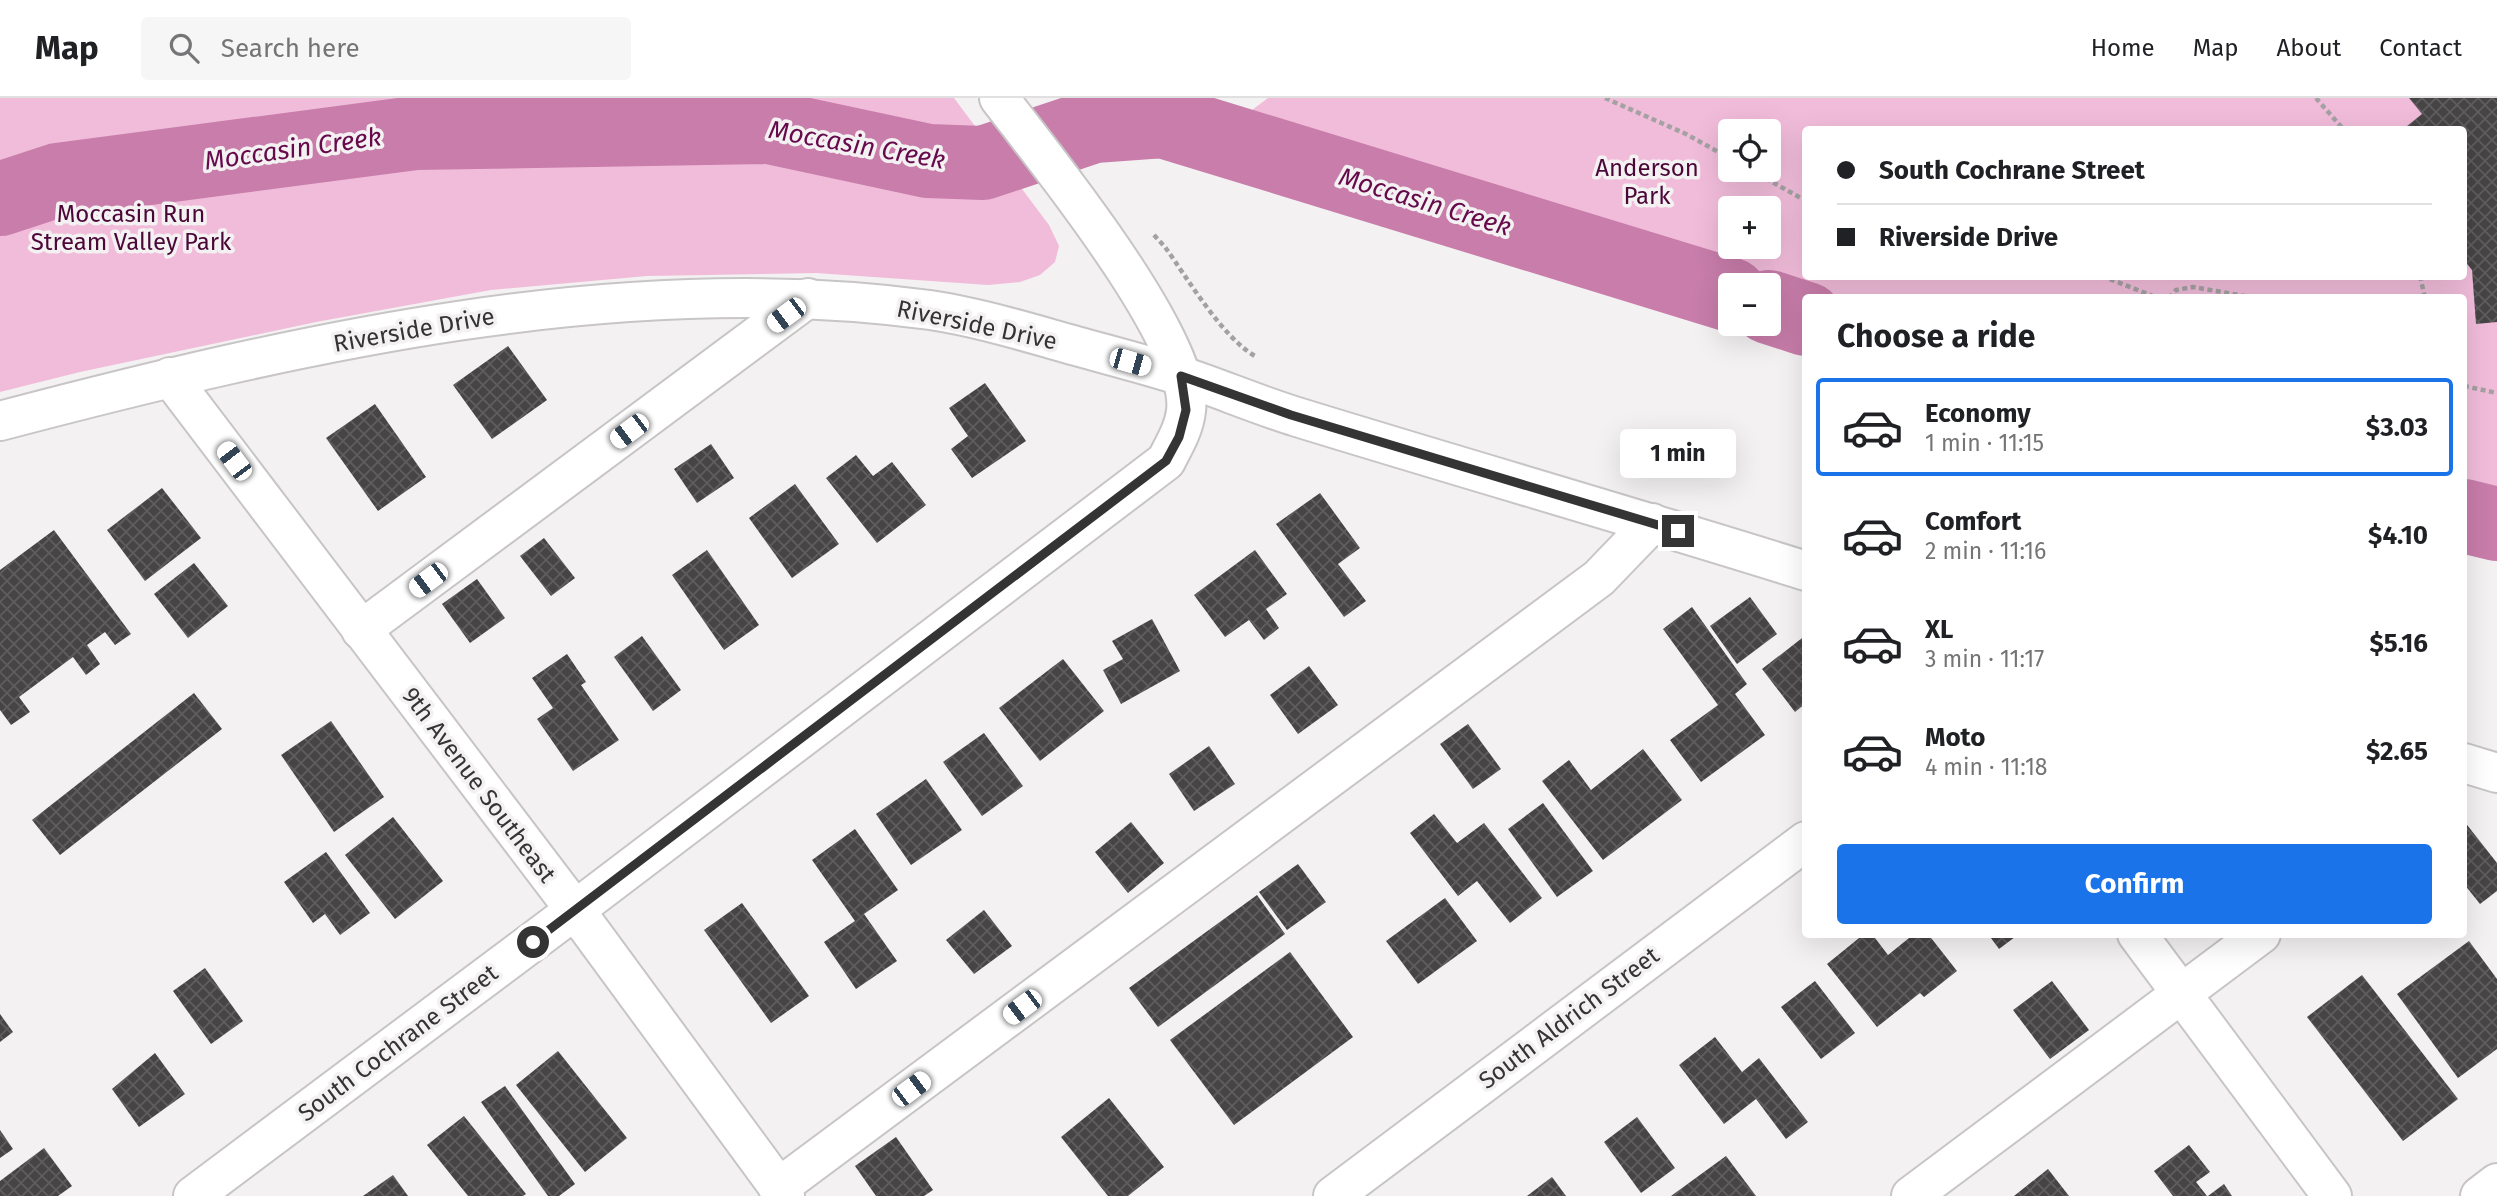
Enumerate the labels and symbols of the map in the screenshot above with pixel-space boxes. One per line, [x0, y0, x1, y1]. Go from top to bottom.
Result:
water label: Moccasin Creek [766, 114, 948, 176]
water label: Moccasin Creek [202, 121, 384, 177]
park label: Anderson Park [1595, 154, 1699, 210]
water label: Moccasin Creek [1335, 161, 1515, 243]
park label: Moccasin Run Stream Valley Park [31, 200, 232, 256]
car [763, 294, 810, 336]
street label: Riverside Drive [894, 294, 1060, 356]
street label: Riverside Drive [331, 302, 497, 358]
car [1107, 346, 1154, 378]
car [606, 410, 653, 452]
callout: 1 min [1620, 430, 1736, 478]
car [213, 438, 256, 484]
route end [1662, 515, 1694, 547]
car [405, 559, 452, 601]
street label: 9th Avenue Southeast [396, 682, 562, 888]
route start [517, 926, 549, 958]
street label: South Aldrich Street [1473, 941, 1665, 1095]
street label: South Cochrane Street [293, 959, 504, 1127]
car [999, 986, 1046, 1028]
car [888, 1068, 935, 1110]

